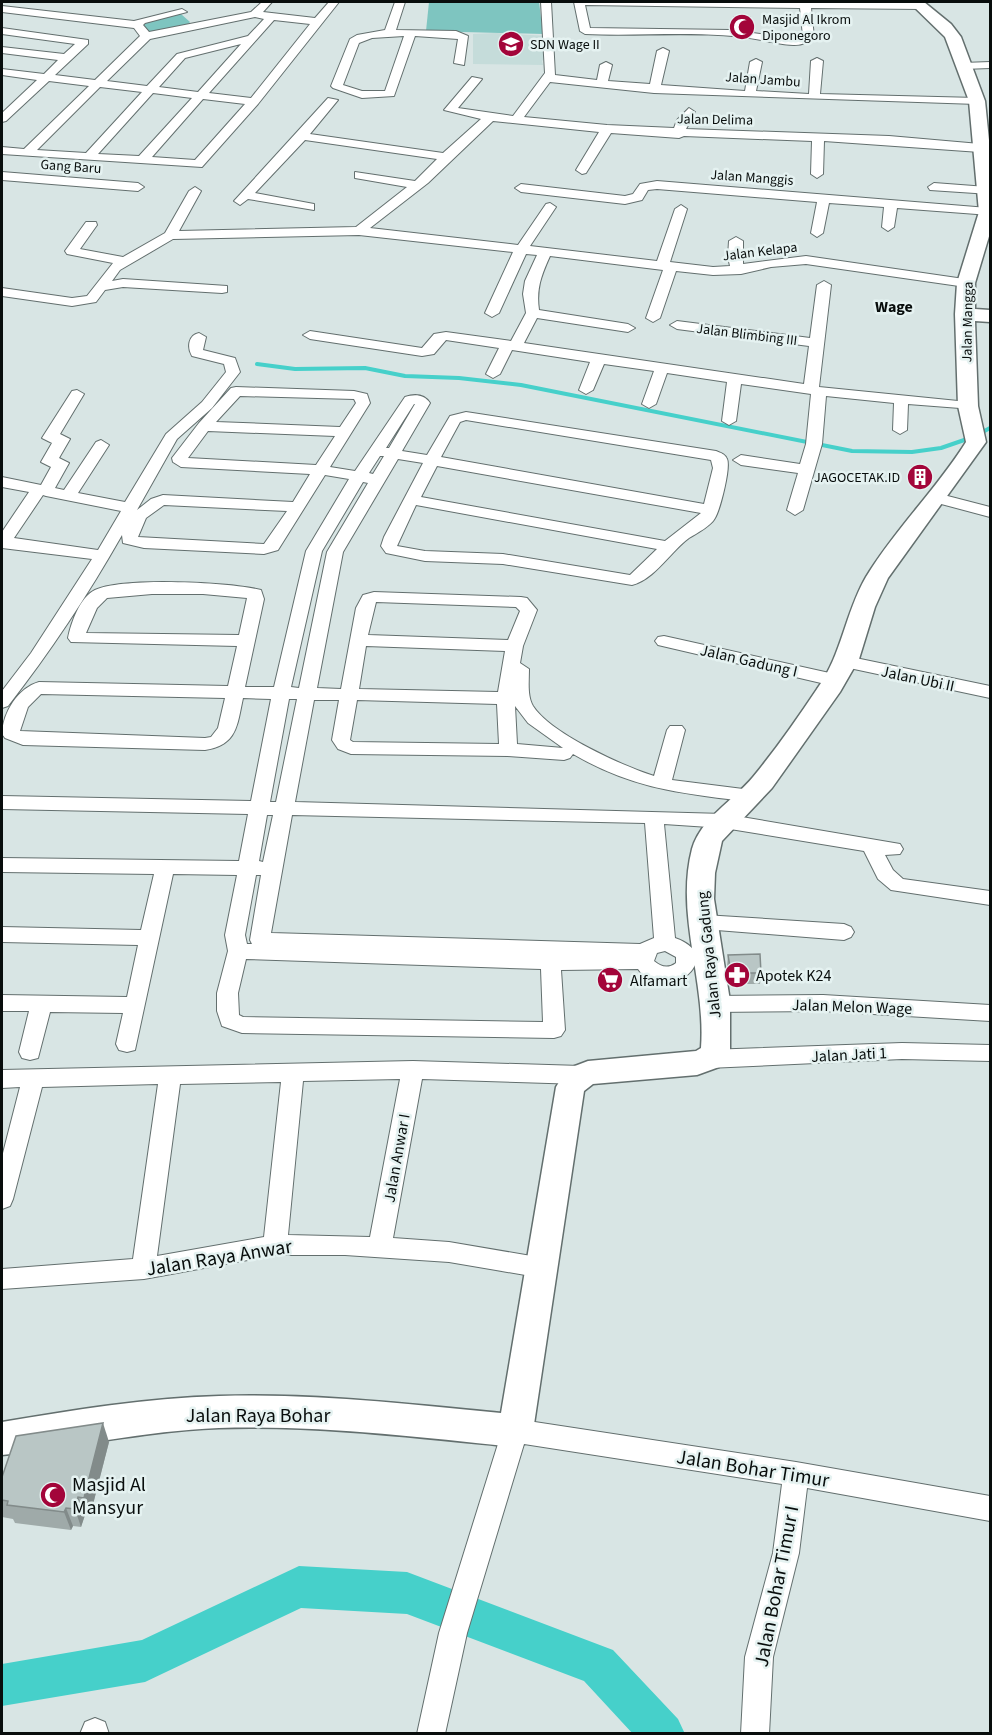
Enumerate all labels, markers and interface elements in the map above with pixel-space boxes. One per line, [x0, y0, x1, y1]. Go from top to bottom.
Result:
place label: Masjid Al Ikrom Diponegoro [762, 10, 851, 46]
mosque icon: Masjid Al Ikrom Diponegoro [727, 12, 757, 42]
school or university icon: SDN Wage II [496, 29, 526, 59]
place label: SDN Wage II [530, 35, 600, 55]
street label: Jalan Jambu [725, 67, 801, 93]
street label: Jalan Delima [677, 109, 753, 131]
street label: Gang Baru [40, 155, 102, 179]
street label: Jalan Manggis [710, 165, 794, 191]
street label: Jalan Kelapa [722, 237, 799, 266]
street label: Jalan Mangga [957, 282, 979, 363]
district label: Wage [875, 296, 913, 318]
street label: Jalan Blimbing III [695, 319, 798, 351]
building icon: JAGOCETAK.ID [905, 462, 935, 492]
place label: JAGOCETAK.ID [814, 468, 900, 488]
street label: Jalan Gadung I [698, 639, 800, 683]
street label: Jalan Ubi II [879, 660, 957, 697]
street label: Jalan Raya Gadung [691, 890, 727, 1020]
pharmacy icon: Apotek K24 [722, 960, 752, 990]
supermarket icon: Alfamart [595, 965, 625, 995]
place label: Apotek K24 [756, 965, 831, 987]
place label: Alfamart [630, 970, 688, 992]
street label: Jalan Melon Wage [791, 994, 912, 1020]
street label: Jalan Jati 1 [811, 1042, 888, 1068]
street label: Jalan Anwar I [378, 1112, 416, 1204]
street label: Jalan Raya Anwar [144, 1233, 294, 1283]
street label: Jalan Raya Bohar [186, 1402, 330, 1430]
street label: Jalan Bohar Timur [674, 1443, 831, 1495]
place label: Masjid Al Mansyur [72, 1471, 146, 1522]
mosque icon: Masjid Al Mansyur [38, 1480, 68, 1510]
street label: Jalan Bohar Timur I [748, 1503, 806, 1669]

